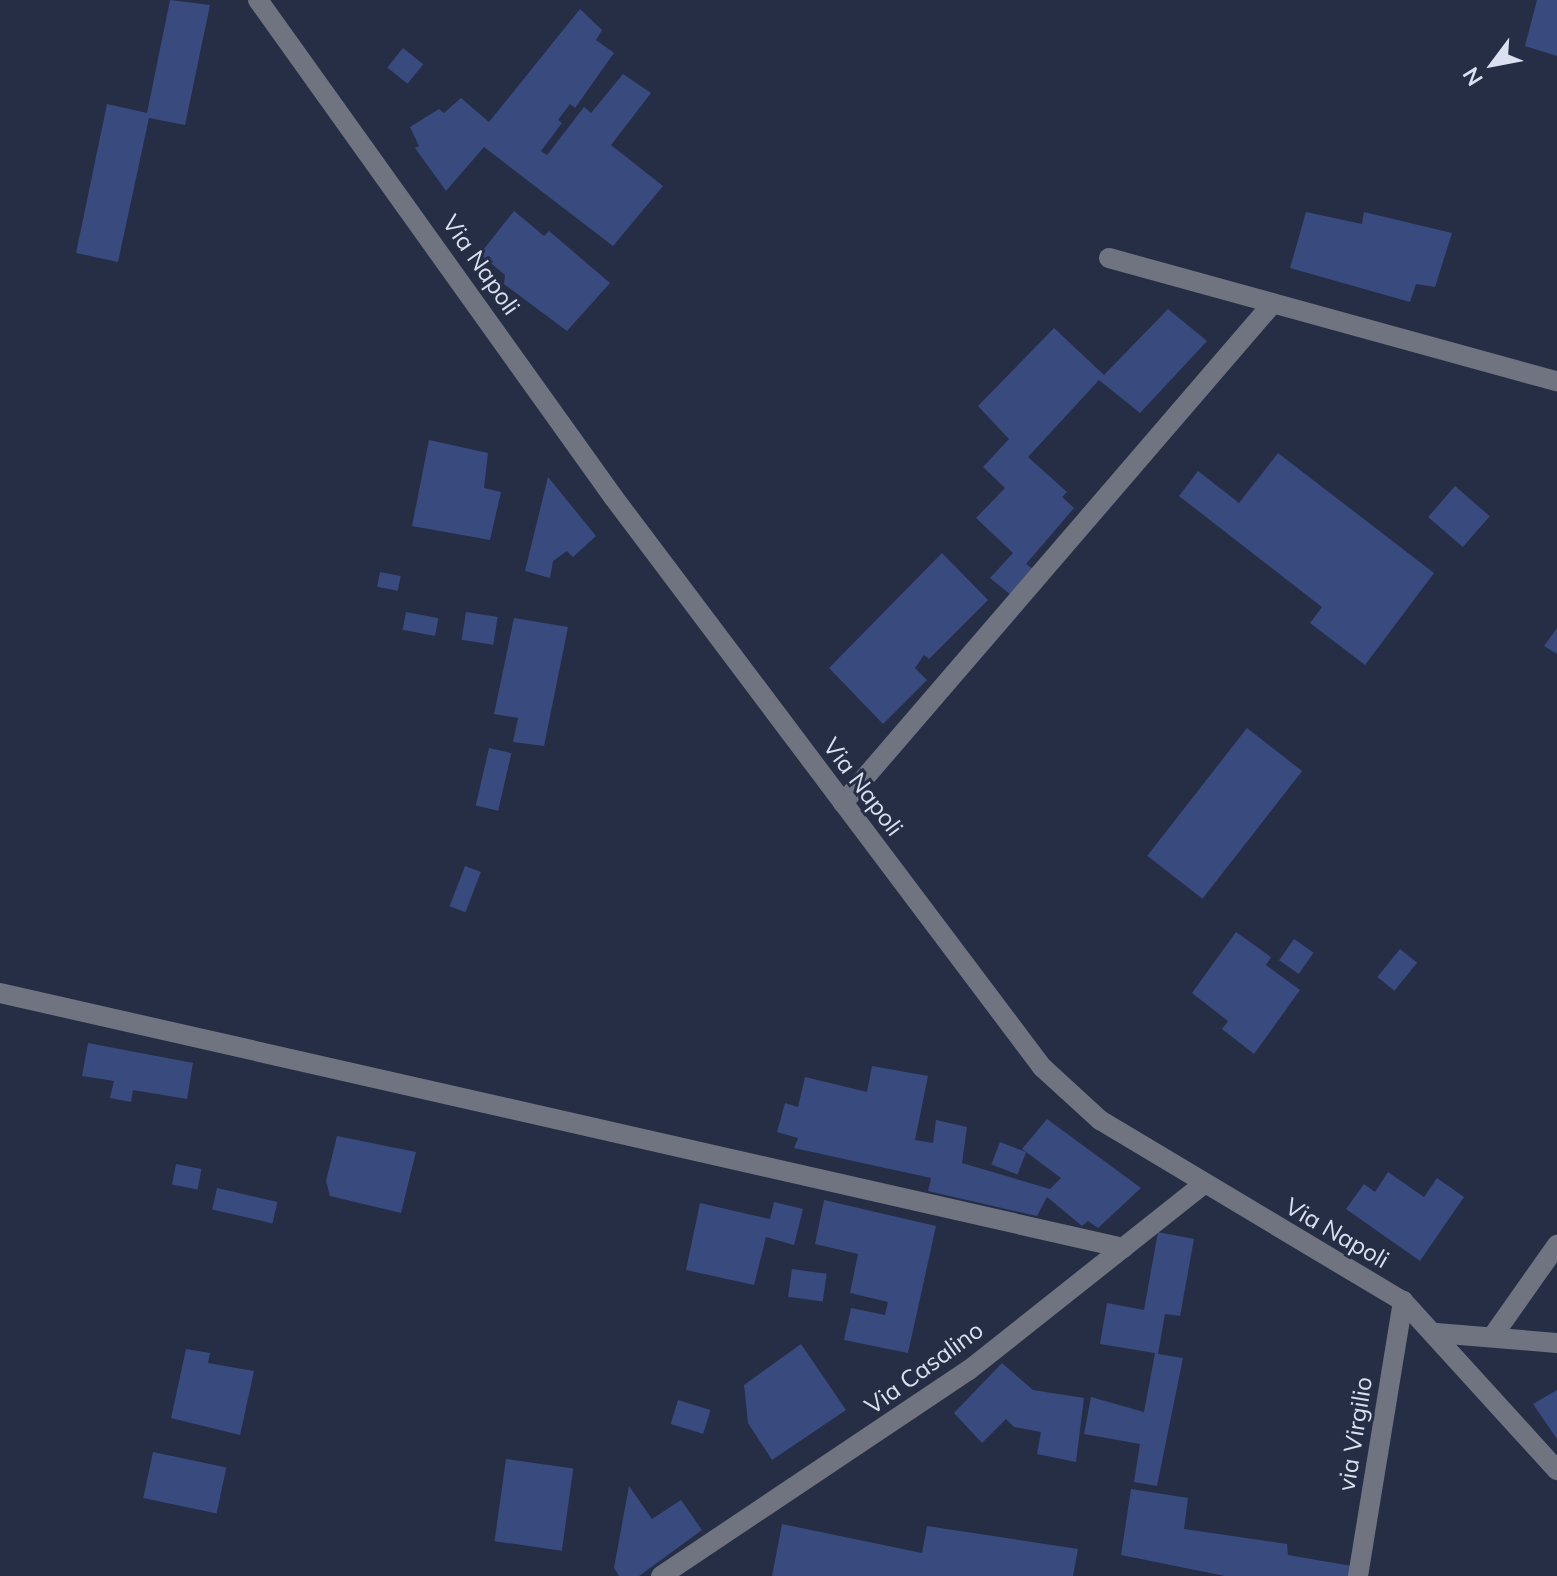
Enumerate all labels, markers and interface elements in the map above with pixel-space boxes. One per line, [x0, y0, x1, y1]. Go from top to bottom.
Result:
north arrow [1453, 24, 1533, 104]
text: N [1456, 62, 1489, 91]
street label: Via Napoli [436, 210, 526, 320]
street label: Via Napoli [817, 732, 909, 842]
street label: Via Napoli [1280, 1192, 1394, 1274]
street label: Via Casalino [859, 1315, 989, 1421]
street label: via Virgilio [1332, 1375, 1378, 1493]

